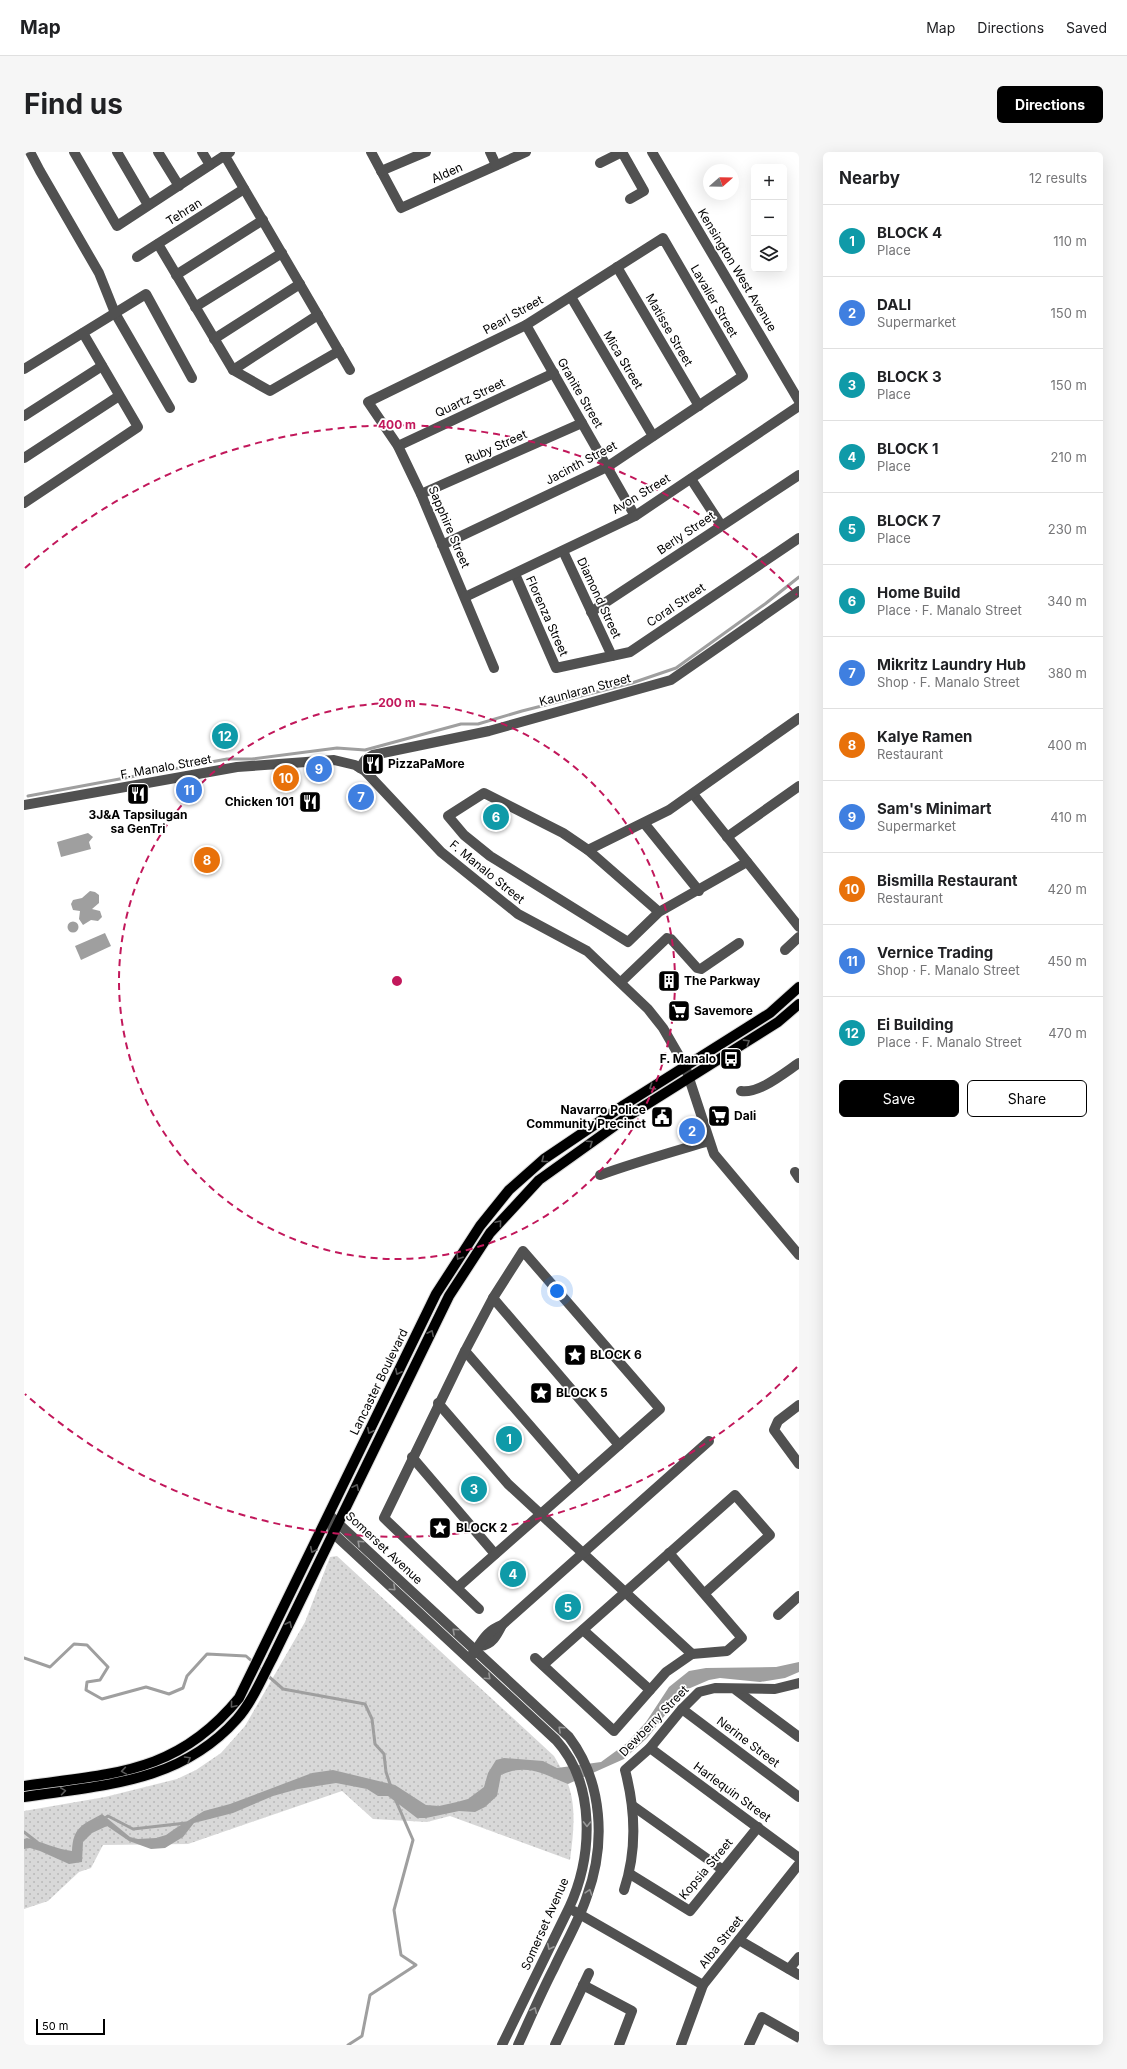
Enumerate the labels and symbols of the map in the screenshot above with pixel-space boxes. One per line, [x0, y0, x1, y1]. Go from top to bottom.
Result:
street label: Alden [429, 159, 465, 186]
north arrow [703, 164, 739, 200]
street label: Tehran [163, 195, 204, 228]
street label: Kensington West Avenue [695, 206, 780, 334]
street label: Lavalier Street [688, 262, 741, 340]
street label: Matisse Street [643, 291, 696, 369]
street label: Pearl Street [480, 292, 545, 337]
street label: Mica Street [600, 328, 647, 391]
street label: Granite Street [554, 355, 607, 430]
street label: Quartz Street [432, 375, 507, 420]
text: 400 m [378, 417, 416, 432]
street label: Ruby Street [463, 426, 529, 467]
street label: Jacinth Street [542, 437, 619, 488]
street label: Avon Street [609, 470, 673, 517]
street label: Sapphire Street [425, 484, 474, 570]
street label: Berly Street [654, 508, 718, 557]
street label: Diamond Street [574, 555, 625, 641]
street label: Florenza Street [523, 573, 572, 658]
street label: Coral Street [644, 579, 708, 630]
street label: Kaunlaran Street [537, 670, 632, 709]
text: 200 m [378, 695, 416, 710]
pin: 12 [212, 721, 238, 751]
street label: F. Manalo Street [119, 751, 213, 782]
restaurant icon: PizzaPaMore [360, 751, 386, 777]
pin: 9 [306, 754, 332, 784]
place label: PizzaPaMore [388, 756, 465, 771]
pin: 10 [273, 763, 299, 793]
pin: 11 [176, 775, 202, 805]
restaurant icon: 3J&A Tapsilugan sa GenTri [125, 781, 151, 807]
pin: 7 [348, 782, 374, 812]
restaurant icon: Chicken 101 [297, 789, 323, 815]
place label: Chicken 101 [225, 794, 294, 809]
pin: 6 [483, 802, 509, 832]
place label: 3J&A Tapsilugan sa GenTri [89, 807, 188, 836]
street label: F. Manalo Street [447, 837, 528, 907]
pin: 8 [194, 845, 220, 875]
building icon: The Parkway [656, 968, 682, 994]
place label: The Parkway [684, 973, 761, 988]
centre of rings [390, 974, 404, 988]
supermarket icon: Savemore [666, 998, 692, 1024]
place label: Savemore [694, 1003, 753, 1018]
one-way arrow [742, 1040, 749, 1047]
bus stop icon: F. Manalo [718, 1046, 744, 1072]
place label: F. Manalo [660, 1051, 716, 1066]
one-way arrow [649, 1083, 656, 1090]
place label: Navarro Police Community Precinct [526, 1102, 647, 1131]
supermarket icon: Dali [706, 1103, 732, 1129]
public building icon: Navarro Police Community Precinct [649, 1104, 675, 1130]
place label: Dali [734, 1108, 756, 1123]
pin: 2 [679, 1116, 705, 1146]
one-way arrow [585, 1141, 592, 1148]
one-way arrow [542, 1155, 549, 1162]
one-way arrow [495, 1220, 502, 1227]
one-way arrow [456, 1253, 464, 1260]
your location [547, 1281, 567, 1301]
street label: Lancaster Boulevard [346, 1326, 411, 1437]
one-way arrow [426, 1330, 434, 1337]
place icon: BLOCK 6 [562, 1342, 588, 1368]
place label: BLOCK 6 [590, 1347, 642, 1362]
one-way arrow [396, 1368, 403, 1375]
place icon: BLOCK 5 [528, 1380, 554, 1406]
place label: BLOCK 5 [556, 1385, 608, 1400]
pin: 1 [496, 1424, 522, 1454]
one-way arrow [367, 1426, 375, 1434]
pin: 3 [461, 1474, 487, 1504]
one-way arrow [351, 1484, 358, 1492]
street label: Somerset Avenue [343, 1508, 426, 1587]
place icon: BLOCK 2 [427, 1515, 453, 1541]
place label: BLOCK 2 [456, 1520, 508, 1535]
one-way arrow [357, 1540, 365, 1547]
one-way arrow [310, 1546, 318, 1553]
pin: 4 [500, 1559, 526, 1589]
one-way arrow [388, 1584, 395, 1591]
pin: 5 [555, 1592, 581, 1622]
one-way arrow [285, 1620, 292, 1628]
one-way arrow [452, 1628, 460, 1636]
one-way arrow [483, 1672, 491, 1680]
street label: Dewberry Street [616, 1682, 691, 1759]
one-way arrow [231, 1701, 238, 1708]
street label: Nerine Street [714, 1713, 783, 1770]
one-way arrow [558, 1727, 565, 1734]
one-way arrow [184, 1757, 191, 1764]
street label: Harlequin Street [691, 1759, 774, 1825]
one-way arrow [121, 1766, 127, 1775]
one-way arrow [60, 1787, 66, 1796]
one-way arrow [583, 1821, 591, 1827]
street label: Kopsia Street [676, 1835, 736, 1902]
street label: Somerset Avenue [517, 1875, 572, 1972]
one-way arrow [584, 1888, 593, 1895]
street label: Alba Street [695, 1912, 746, 1971]
one-way arrow [547, 1943, 555, 1950]
one-way arrow [529, 2006, 537, 2014]
scale bar [36, 2017, 105, 2036]

